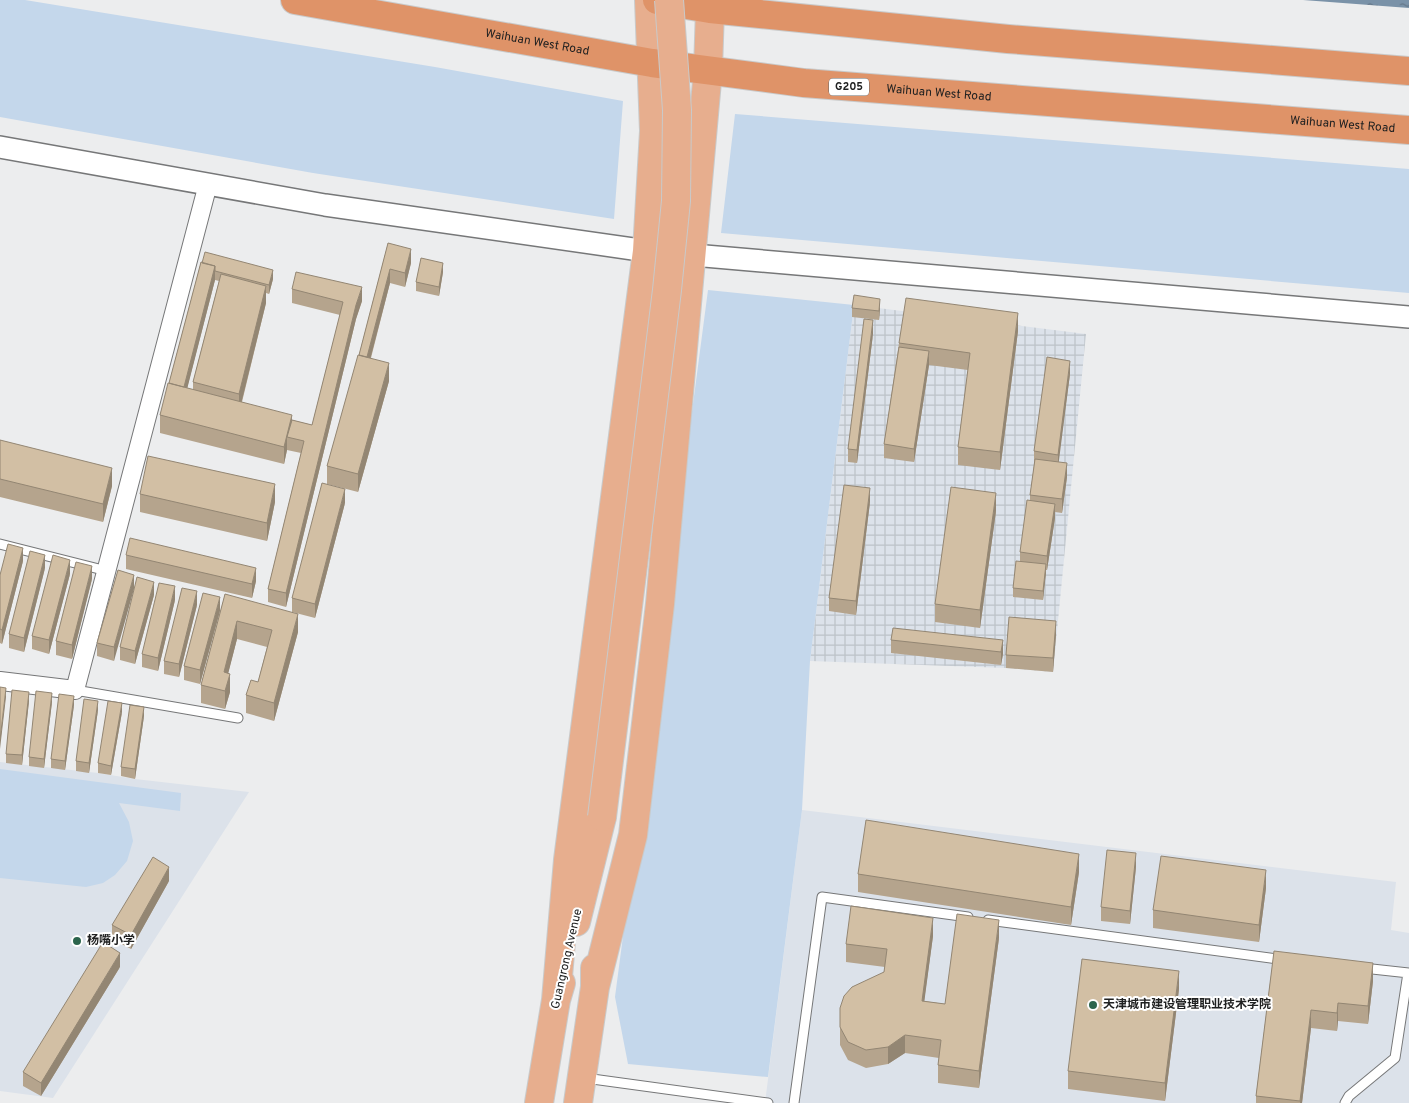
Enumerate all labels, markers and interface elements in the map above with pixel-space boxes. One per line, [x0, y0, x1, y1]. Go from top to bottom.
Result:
street label: Waihuan West Road [484, 26, 591, 60]
road number: G205 [829, 78, 869, 95]
street label: Waihuan West Road [886, 81, 992, 106]
street label: Waihuan West Road [1289, 113, 1396, 137]
street label: Guangrong Avenue [548, 907, 586, 1011]
place label: 杨嘴小学 [87, 933, 135, 949]
marker: 杨嘴小学 [71, 935, 83, 947]
place label: 天津城市建设管理职业技术学院 [1103, 997, 1271, 1013]
marker: 天津城市建设管理职业技术学院 [1087, 999, 1099, 1011]

